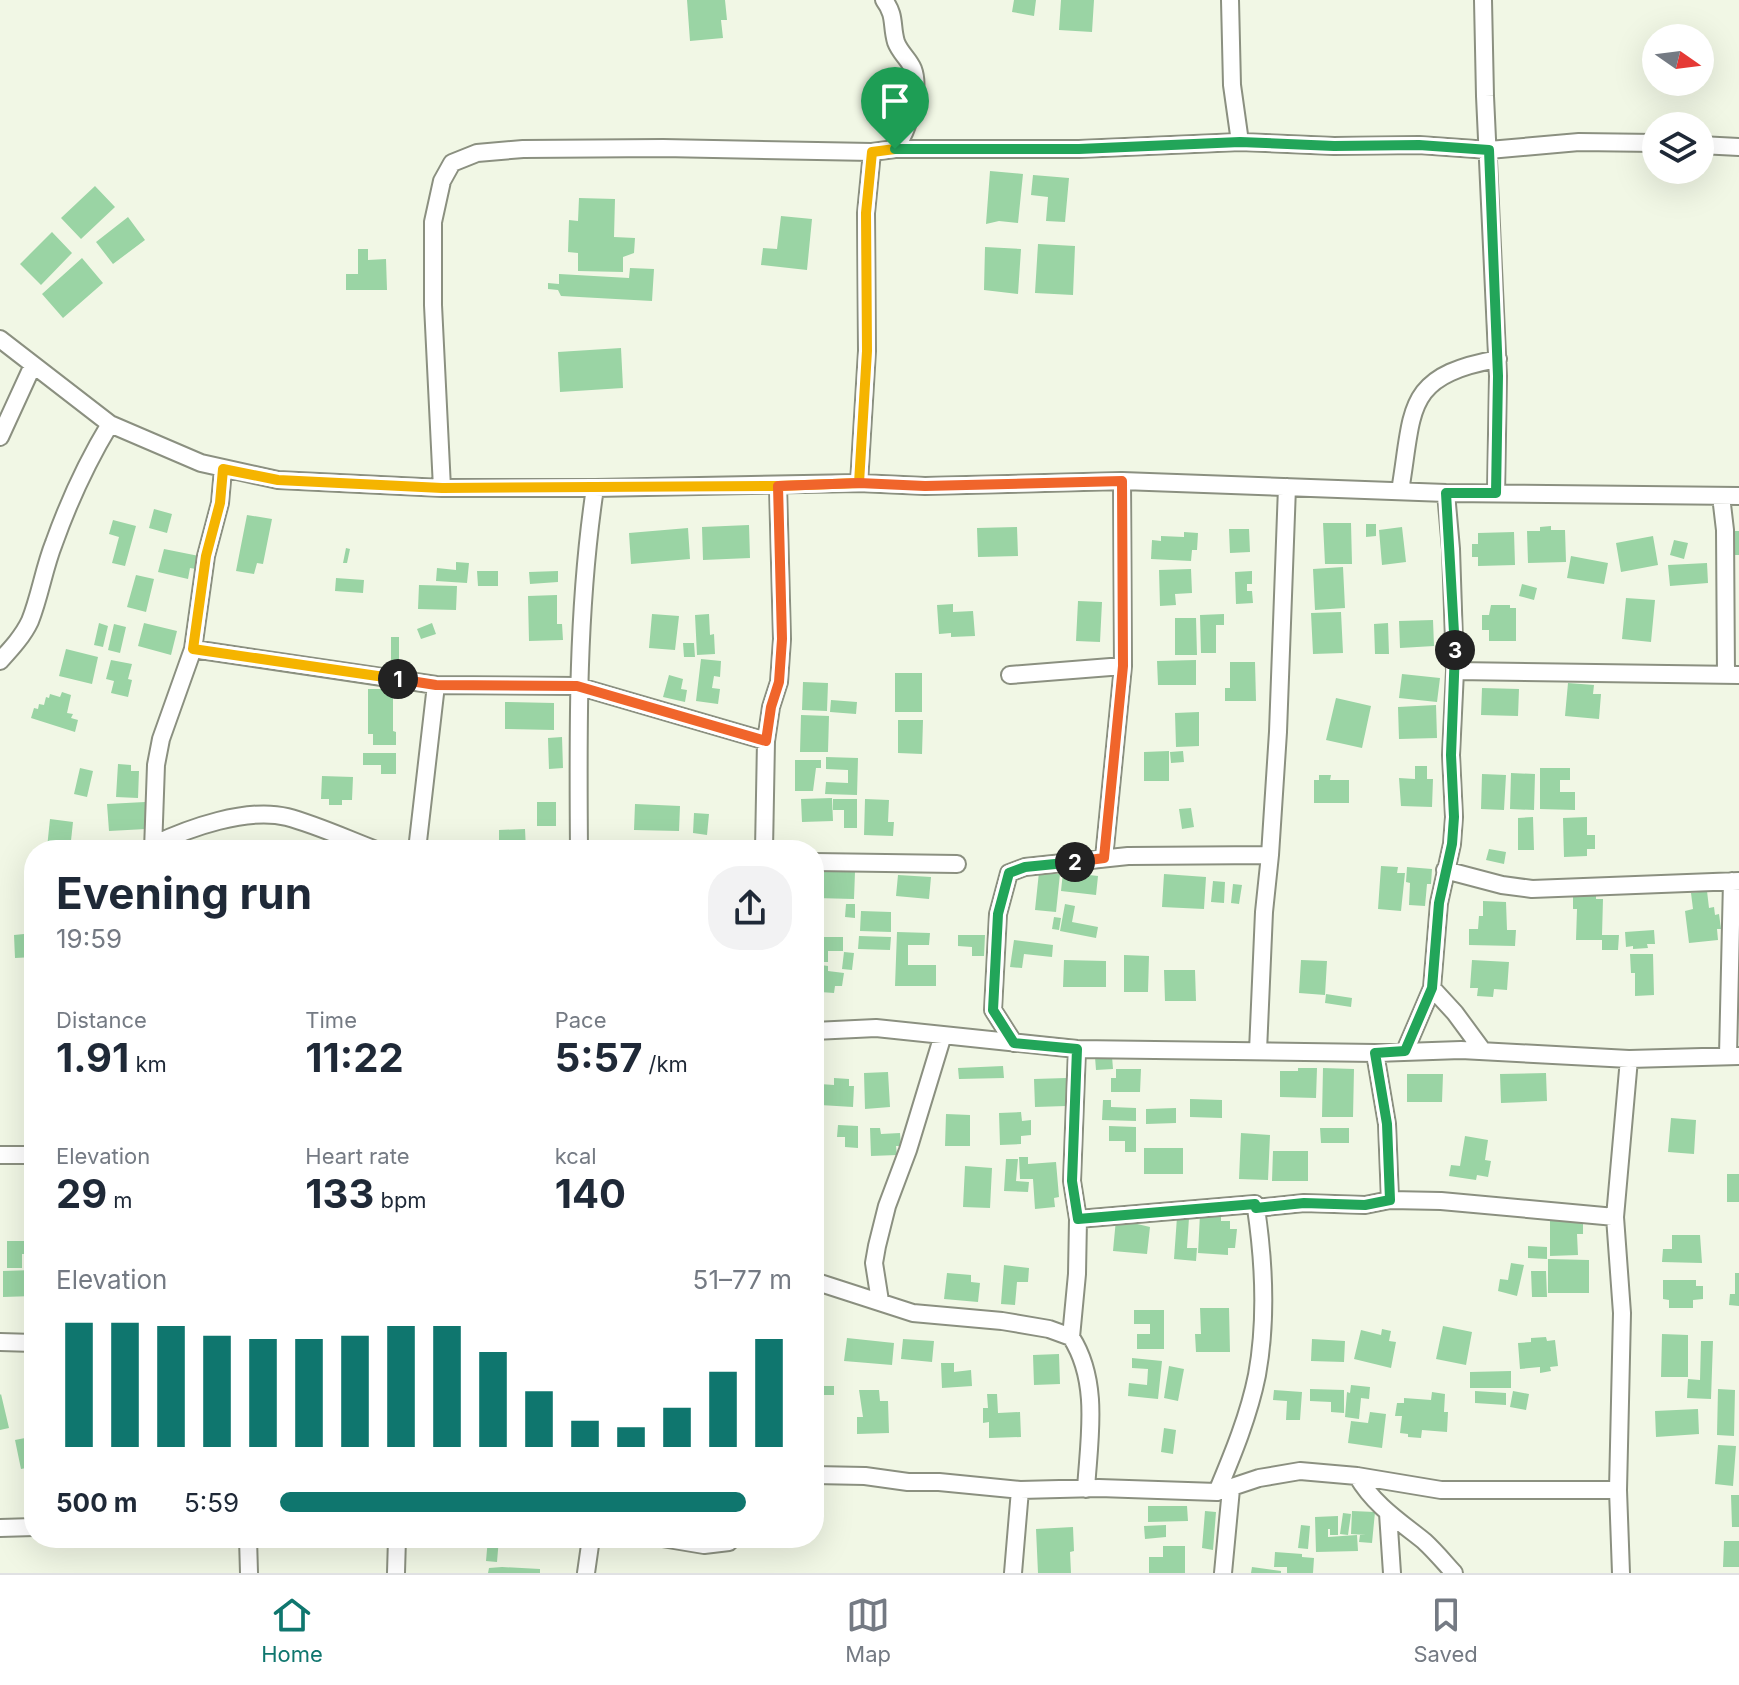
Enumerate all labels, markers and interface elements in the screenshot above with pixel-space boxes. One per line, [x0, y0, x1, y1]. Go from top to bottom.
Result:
north arrow [1642, 24, 1714, 96]
map controls [1642, 24, 1714, 184]
pin [861, 67, 929, 149]
icon: arrive [873, 79, 917, 123]
button: layers [1642, 112, 1714, 184]
pin: 3 [1435, 630, 1475, 670]
text: 3 [1448, 637, 1462, 663]
pin: 1 [378, 659, 418, 699]
text: 1 [393, 666, 403, 692]
pin: 2 [1055, 842, 1095, 882]
text: 2 [1068, 849, 1082, 875]
text: Evening run [56, 866, 312, 920]
button: share [708, 866, 792, 950]
text: 19:59 [56, 923, 122, 954]
text: Distance [56, 1007, 147, 1033]
text: Time [305, 1007, 357, 1033]
text: Pace [555, 1007, 606, 1033]
text: 1.91 [56, 1033, 129, 1082]
text: 11:22 [305, 1033, 404, 1082]
text: 5:57 [555, 1033, 642, 1082]
text: km [129, 1051, 167, 1077]
text: /km [642, 1051, 688, 1077]
text: Elevation [56, 1143, 150, 1169]
text: Heart rate [305, 1143, 410, 1169]
text: kcal [555, 1143, 597, 1169]
text: 29 [56, 1169, 107, 1218]
text: 133 [305, 1169, 374, 1218]
text: 140 [555, 1169, 626, 1218]
text: m [107, 1187, 133, 1213]
text: bpm [374, 1187, 427, 1213]
text: Elevation [56, 1264, 167, 1295]
text: 51–77 m [693, 1264, 792, 1295]
text: 500 m [56, 1487, 138, 1518]
text: 5:59 [184, 1487, 239, 1518]
tab: Home [261, 1593, 323, 1667]
tab: Map [845, 1593, 891, 1667]
tab: Saved [1413, 1593, 1478, 1667]

